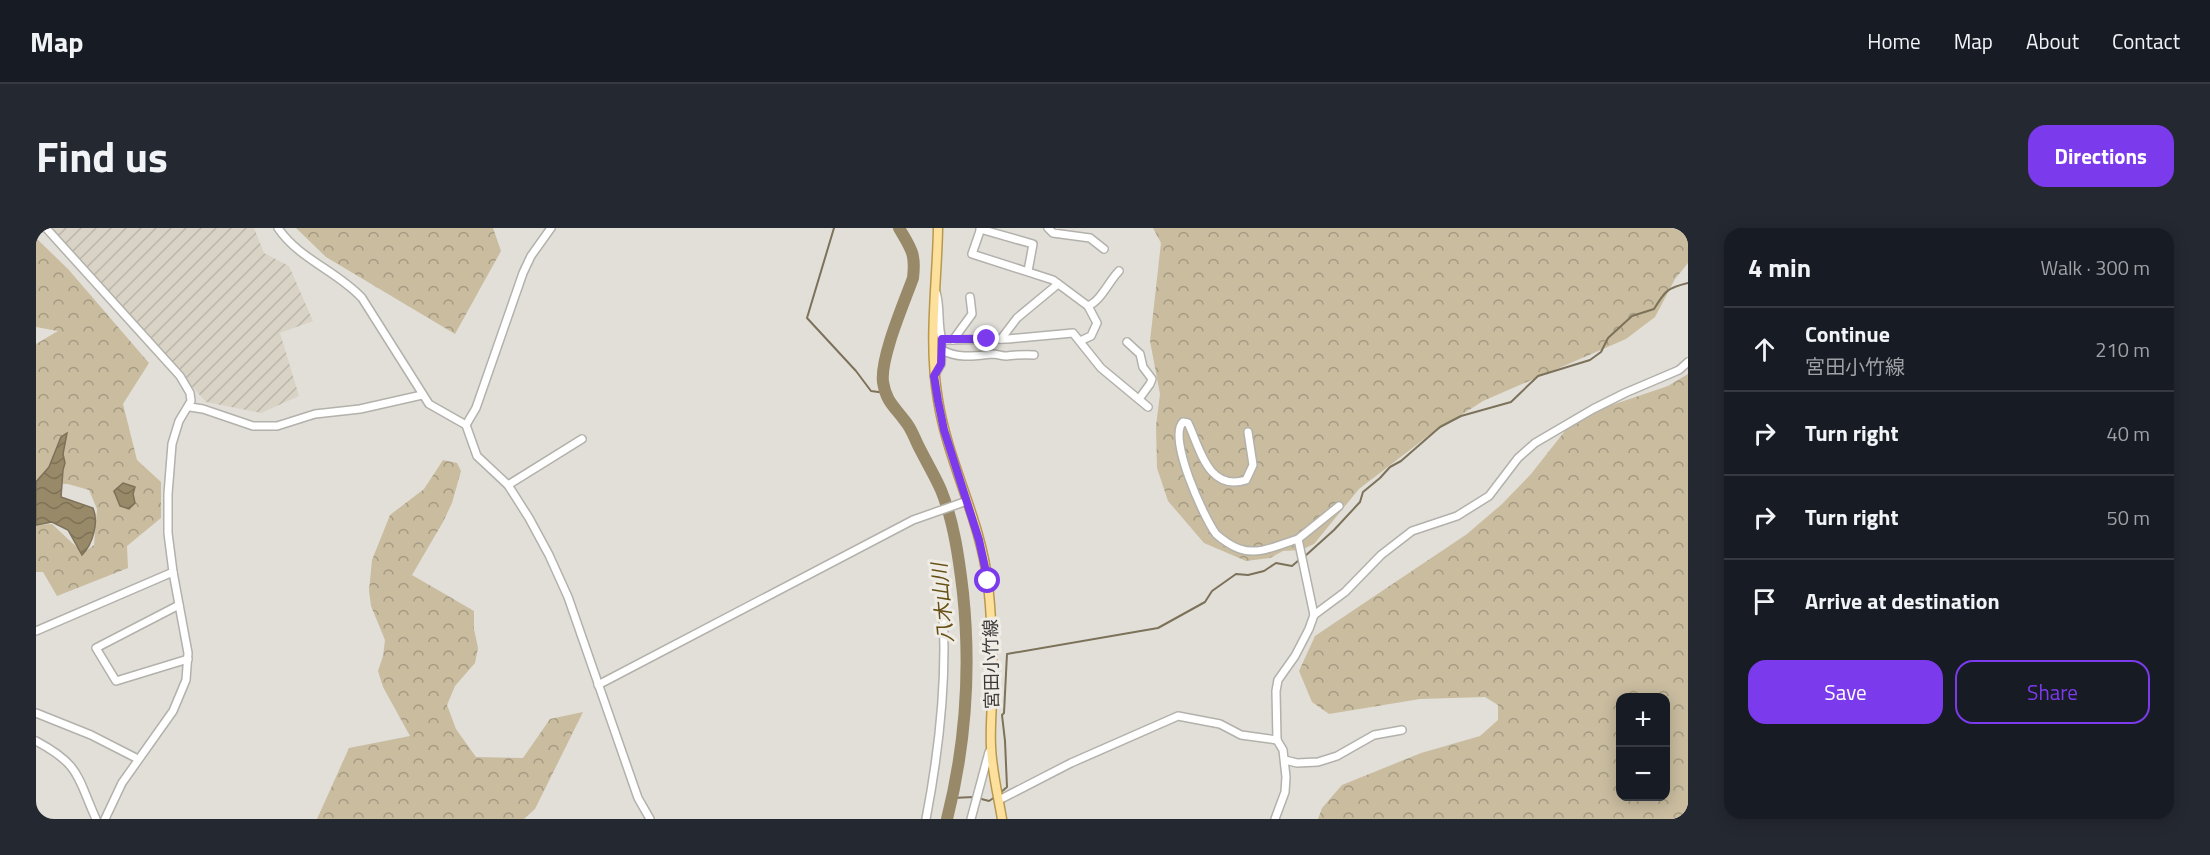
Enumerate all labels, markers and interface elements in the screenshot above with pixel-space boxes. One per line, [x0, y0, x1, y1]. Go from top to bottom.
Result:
text: Map [30, 20, 84, 63]
text: Home [1867, 25, 1921, 57]
text: Map [1954, 25, 1993, 57]
text: About [2026, 25, 2079, 57]
text: Contact [2112, 25, 2180, 57]
text: Find us [36, 124, 168, 188]
button: Directions [2028, 125, 2174, 187]
text: 4 min [1748, 248, 1811, 287]
text: Walk · 300 m [2041, 252, 2150, 283]
text: Continue [1805, 317, 1890, 351]
route end [973, 325, 999, 351]
icon: ahead [1748, 333, 1781, 366]
text: 210 m [2095, 334, 2150, 365]
text: 宮田小竹線 [1805, 351, 1905, 382]
text: Turn right [1805, 416, 1899, 450]
icon: right [1748, 417, 1781, 450]
text: 40 m [2106, 418, 2150, 449]
text: Turn right [1805, 500, 1899, 534]
icon: right [1748, 501, 1781, 534]
text: 50 m [2106, 502, 2150, 533]
water label: 八木山川 [923, 560, 961, 644]
route start [974, 567, 1000, 593]
text: Arrive at destination [1805, 584, 2000, 618]
icon: arrive [1748, 585, 1781, 618]
street label: 宮田小竹線 [977, 619, 1005, 709]
button: Save [1748, 660, 1943, 724]
button: Share [1955, 660, 2150, 724]
map controls [1616, 693, 1670, 801]
button: + [1616, 693, 1670, 747]
button: − [1616, 747, 1670, 801]

